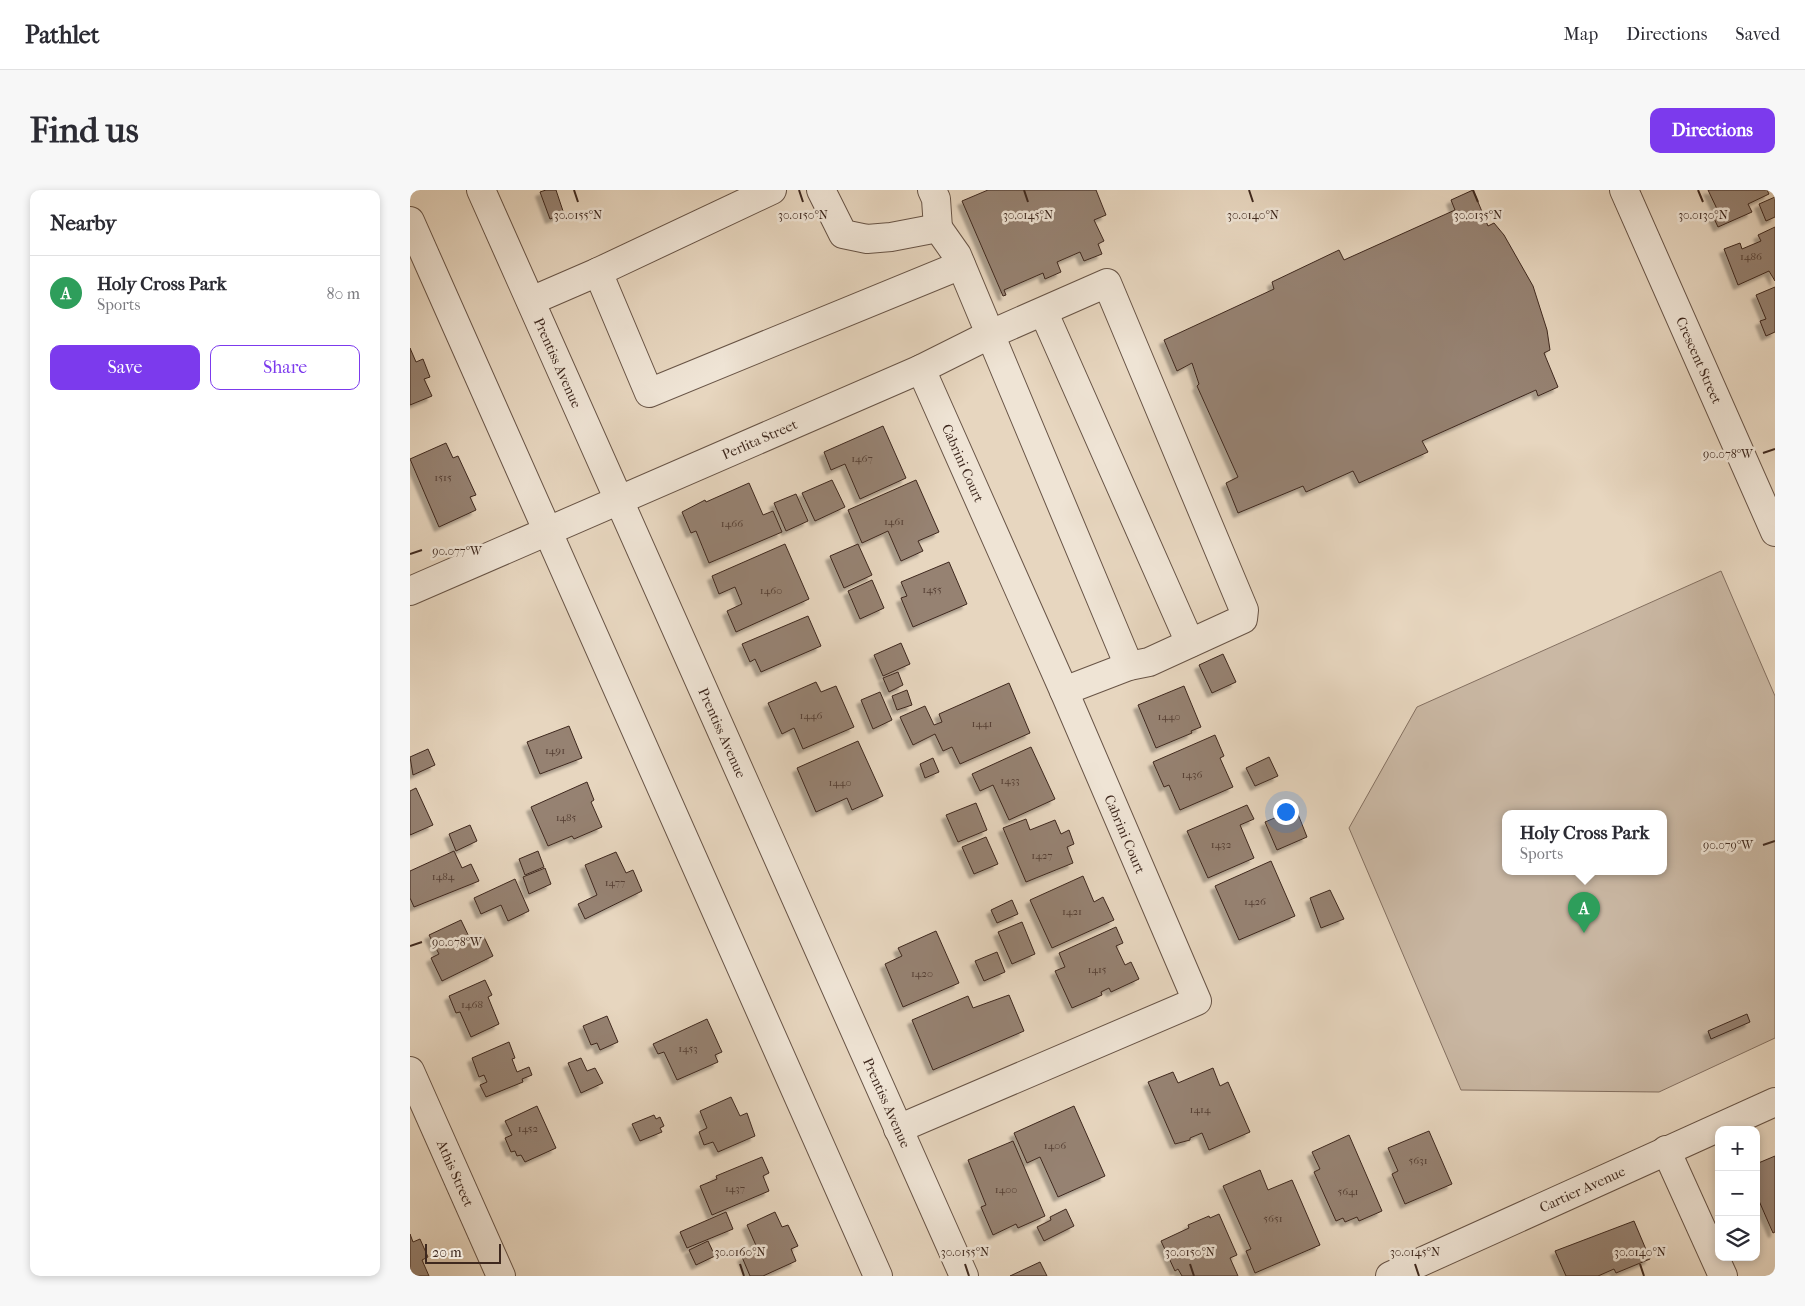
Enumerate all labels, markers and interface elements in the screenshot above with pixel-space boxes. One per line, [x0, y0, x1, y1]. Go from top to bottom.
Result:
text: Pathlet [25, 21, 99, 49]
text: Map [1564, 24, 1598, 45]
text: Directions [1626, 24, 1707, 45]
text: Saved [1735, 24, 1780, 45]
button: Directions [1650, 108, 1775, 153]
text: Find us [30, 110, 139, 151]
text: 30.0155°N [554, 208, 602, 222]
text: 30.0150°N [778, 208, 828, 222]
text: 30.0145°N [1003, 208, 1053, 222]
text: 30.0140°N [1227, 208, 1279, 222]
text: 30.0135°N [1454, 208, 1502, 222]
text: 30.0130°N [1678, 208, 1728, 222]
text: Nearby [50, 211, 116, 235]
house number: 1486 [1740, 250, 1762, 263]
text: Holy Cross Park [97, 273, 227, 295]
text: A [61, 284, 71, 303]
text: 80 m [326, 284, 360, 303]
text: Sports [97, 295, 140, 314]
street label: Crescent Street [1672, 314, 1725, 407]
street label: Prentiss Avenue [530, 315, 585, 411]
button: Save [50, 345, 200, 390]
button: Share [210, 345, 360, 390]
street label: Perlita Street [719, 416, 800, 463]
street label: Cabrini Court [938, 421, 987, 505]
text: 90.078°W [1703, 447, 1754, 461]
house number: 1467 [851, 452, 873, 465]
house number: 1515 [434, 471, 452, 484]
house number: 1461 [884, 515, 904, 528]
house number: 1466 [721, 517, 743, 530]
text: 90.077°W [432, 544, 483, 558]
house number: 1455 [922, 583, 942, 596]
house number: 1460 [760, 584, 782, 597]
street label: Prentiss Avenue [694, 685, 749, 781]
house number: 1446 [800, 709, 823, 722]
house number: 1440 [1157, 710, 1181, 723]
house number: 1441 [972, 717, 993, 730]
house number: 1491 [545, 744, 565, 757]
house number: 1436 [1182, 768, 1202, 781]
house number: 1433 [1000, 774, 1020, 787]
house number: 1440 [828, 776, 852, 789]
street label: Cabrini Court [1100, 792, 1149, 876]
your location [1273, 799, 1299, 825]
popup [1502, 810, 1667, 875]
house number: 1485 [556, 811, 577, 824]
text: Holy Cross Park [1520, 822, 1649, 844]
house number: 1432 [1211, 838, 1232, 851]
text: 90.079°W [1703, 838, 1754, 852]
text: Sports [1520, 844, 1563, 863]
house number: 1427 [1031, 849, 1053, 862]
house number: 1484 [432, 870, 455, 883]
house number: 1477 [605, 876, 625, 889]
pin: A [1568, 892, 1600, 933]
house number: 1426 [1244, 895, 1266, 908]
house number: 1421 [1062, 905, 1082, 918]
text: 90.078°W [432, 935, 483, 949]
house number: 1415 [1087, 963, 1107, 976]
house number: 1420 [911, 967, 933, 980]
house number: 1468 [461, 998, 483, 1011]
house number: 1453 [678, 1042, 698, 1055]
street label: Prentiss Avenue [859, 1055, 914, 1151]
house number: 1414 [1190, 1103, 1211, 1116]
house number: 1452 [518, 1122, 539, 1135]
map controls [1715, 1126, 1760, 1261]
button: + [1715, 1126, 1760, 1171]
street label: Athis Street [432, 1137, 477, 1210]
house number: 1406 [1044, 1139, 1066, 1152]
house number: 5631 [1408, 1154, 1428, 1167]
street label: Cartier Avenue [1537, 1163, 1628, 1216]
button: − [1715, 1171, 1760, 1216]
house number: 1437 [725, 1182, 745, 1195]
house number: 1400 [995, 1183, 1017, 1196]
house number: 5641 [1337, 1185, 1359, 1198]
house number: 5651 [1263, 1212, 1283, 1225]
button: layers [1715, 1216, 1760, 1261]
scale bar [425, 1241, 501, 1264]
text: 20 m [432, 1244, 462, 1261]
text: 30.0160°N [714, 1245, 766, 1259]
text: 30.0155°N [941, 1245, 989, 1259]
text: 30.0150°N [1165, 1245, 1215, 1259]
text: 30.0145°N [1390, 1245, 1440, 1259]
text: 30.0140°N [1614, 1245, 1666, 1259]

